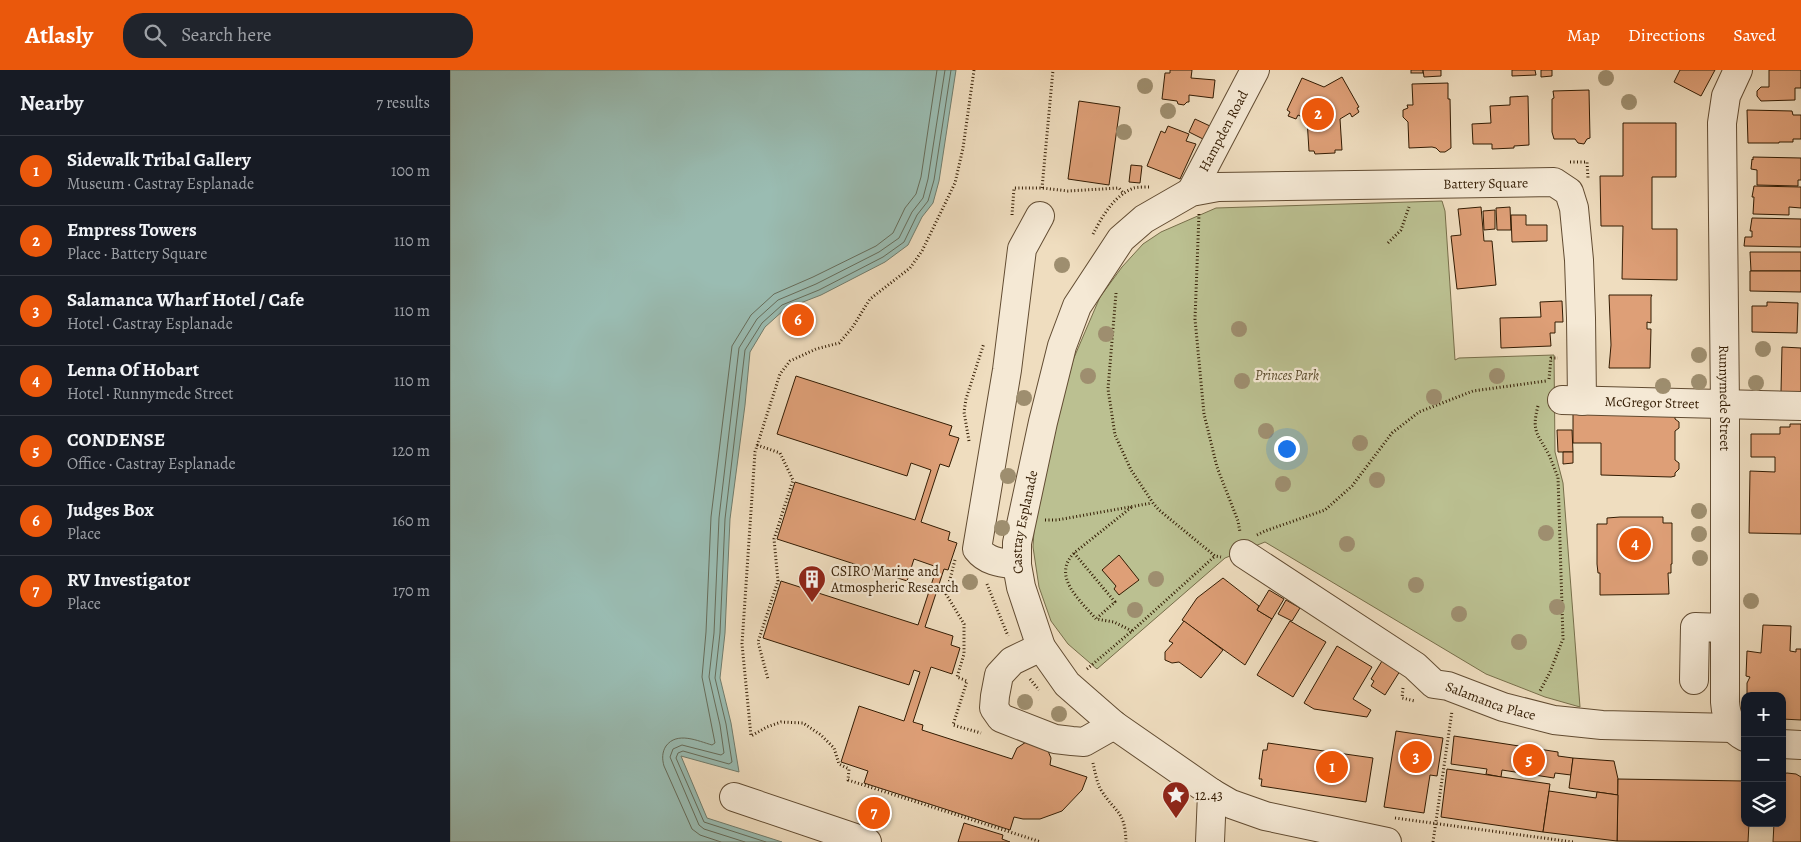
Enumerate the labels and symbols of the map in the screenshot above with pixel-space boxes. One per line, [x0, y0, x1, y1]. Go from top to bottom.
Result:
street label: Hampden Road [1194, 87, 1253, 175]
pin: 2 [1302, 95, 1334, 133]
street label: Battery Square [1443, 173, 1528, 194]
pin: 6 [782, 301, 814, 339]
street label: Runnymede Street [1714, 345, 1734, 451]
park label: Princes Park [1255, 366, 1319, 385]
street label: McGregor Street [1604, 392, 1700, 413]
your location [1274, 436, 1300, 462]
street label: Castray Esplanade [1008, 468, 1042, 575]
pin: 4 [1619, 525, 1651, 563]
place label: CSIRO Marine and Atmospheric Research [830, 562, 959, 597]
building icon: CSIRO Marine and Atmospheric Research [797, 564, 827, 603]
street label: Salamanca Place [1443, 677, 1538, 725]
pin: 3 [1400, 738, 1432, 776]
pin: 5 [1513, 741, 1545, 779]
pin: 1 [1316, 748, 1348, 786]
place icon: 12.43 [1161, 780, 1191, 819]
place label: 12.43 [1195, 786, 1223, 805]
pin: 7 [858, 794, 890, 832]

